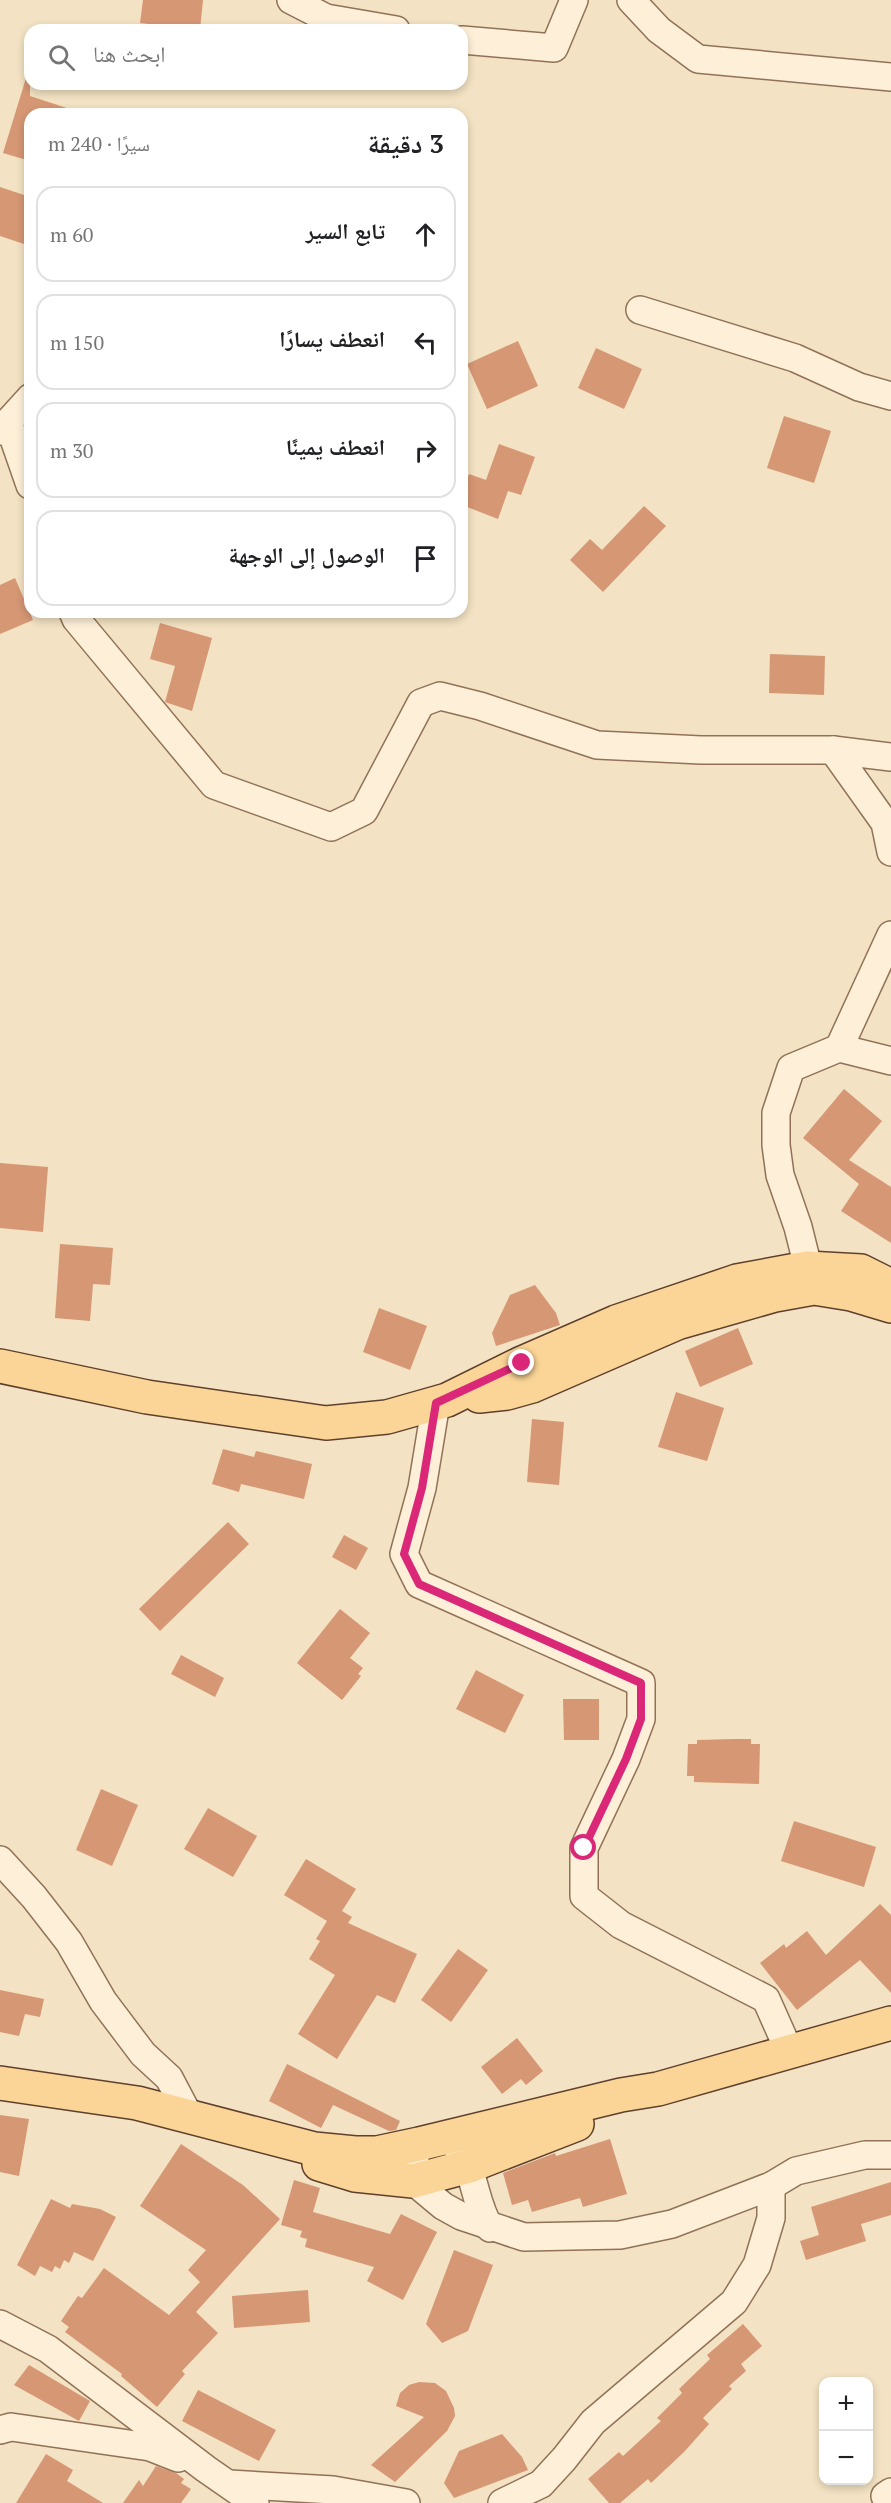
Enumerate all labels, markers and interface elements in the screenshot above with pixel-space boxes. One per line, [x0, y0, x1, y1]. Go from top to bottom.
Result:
search box [24, 24, 468, 90]
text: ابحث هنا [93, 39, 165, 68]
icon: search [45, 41, 78, 74]
text: 3 دقيقة [368, 126, 444, 160]
text: سيرًا · 240 m [48, 130, 150, 157]
text: تابع السير [306, 216, 385, 245]
icon: ahead [409, 218, 442, 251]
text: 60 m [50, 221, 93, 248]
text: انعطف يسارًا [279, 324, 385, 353]
icon: left [409, 326, 442, 359]
text: 150 m [50, 329, 104, 356]
text: انعطف يمينًا [286, 432, 385, 461]
icon: right [409, 434, 442, 467]
text: 30 m [50, 437, 93, 464]
text: الوصول إلى الوجهة [228, 540, 385, 569]
icon: arrive [409, 542, 442, 575]
route end [508, 1349, 534, 1375]
route start [570, 1834, 596, 1860]
map controls [819, 2377, 873, 2485]
button: + [819, 2377, 873, 2431]
button: − [819, 2431, 873, 2485]

